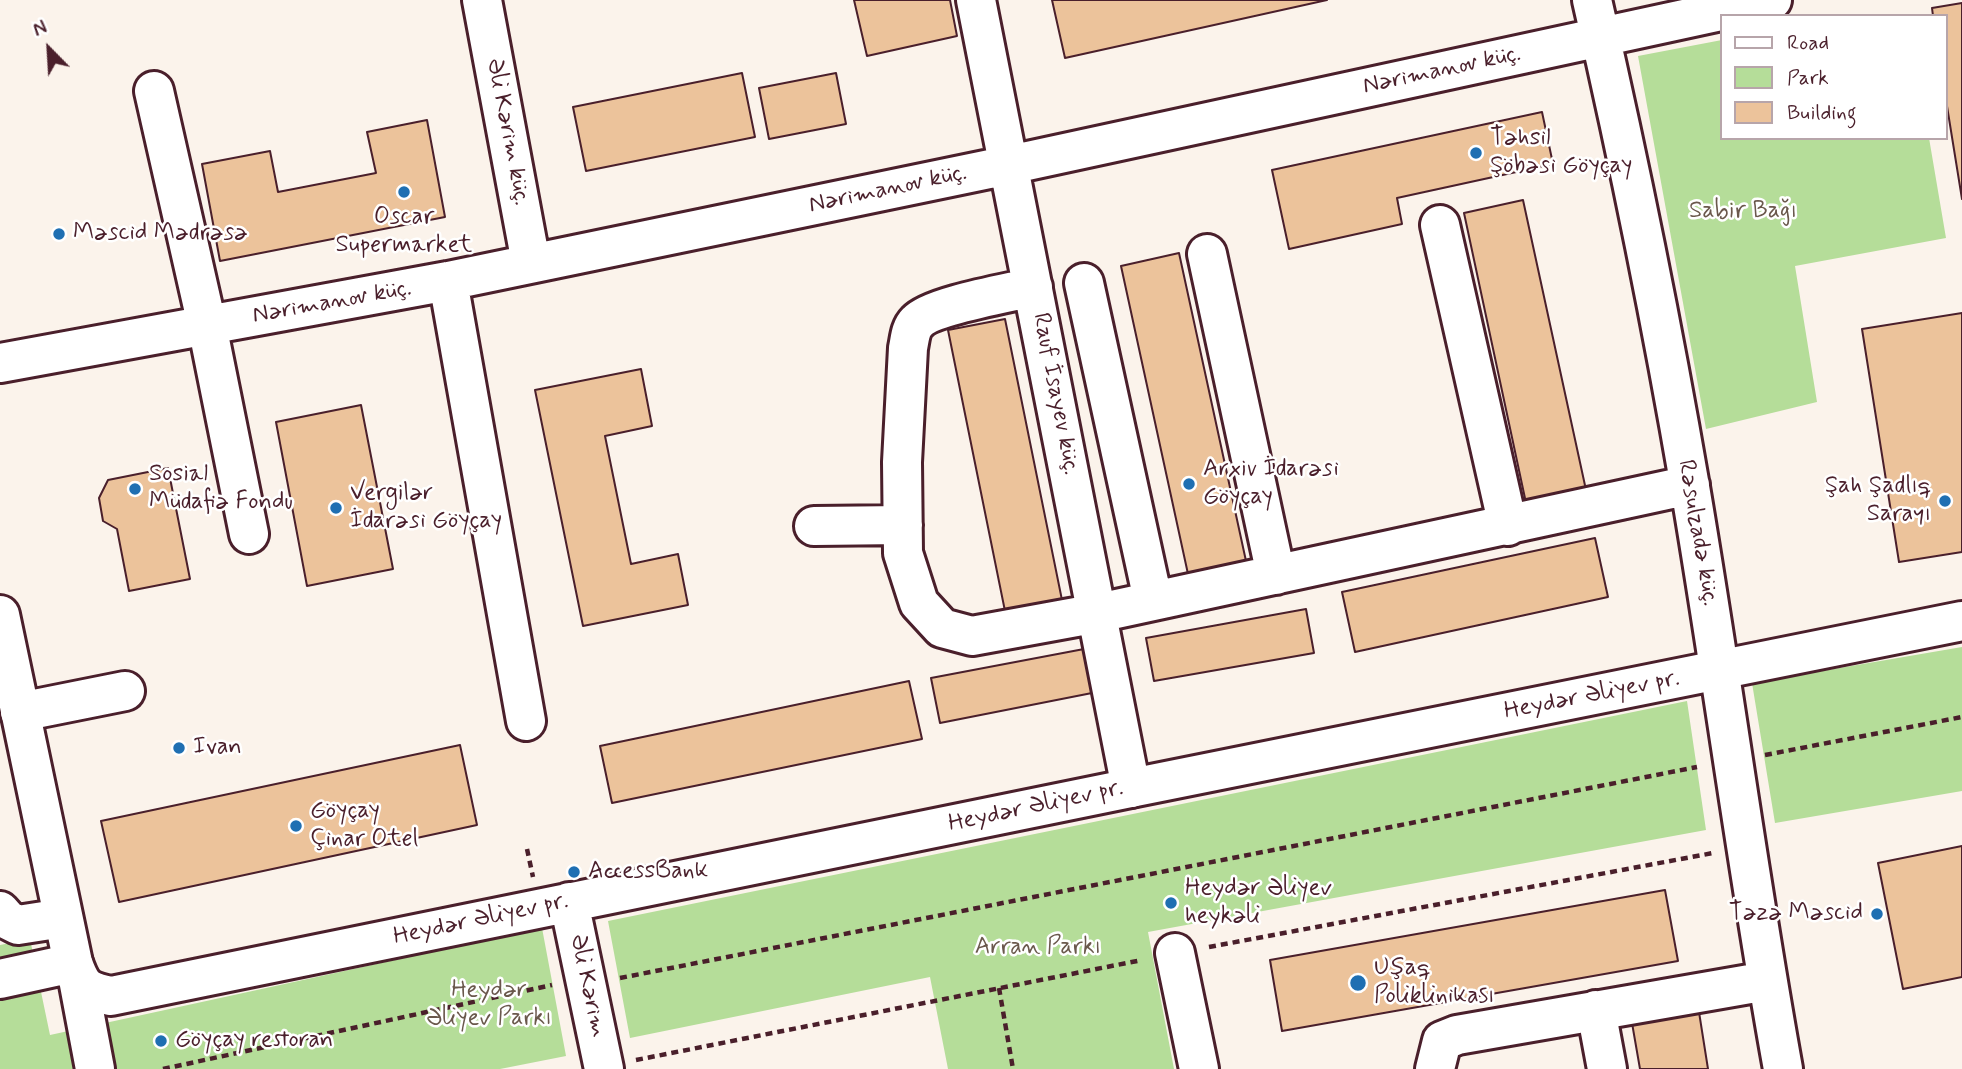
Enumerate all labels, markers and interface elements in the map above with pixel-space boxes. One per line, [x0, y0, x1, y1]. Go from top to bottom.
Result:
north arrow [14, 14, 84, 84]
legend [1720, 14, 1948, 140]
text: N [29, 15, 51, 43]
text: Road [1787, 29, 1829, 57]
street label: Nərimanov küç. [1360, 40, 1524, 102]
street label: Əli Kərim küç. [479, 56, 535, 208]
text: Park [1787, 64, 1829, 92]
text: Building [1787, 99, 1857, 127]
place label: Təhsil Şöbəsi Göyçay [1490, 125, 1632, 181]
marker: Təhsil Şöbəsi Göyçay [1468, 145, 1484, 161]
street label: Nərimanov küç. [806, 159, 970, 221]
marker: Oscar Supermarket [396, 184, 412, 200]
park label: Sabir Bağı [1689, 198, 1797, 226]
place label: Oscar Supermarket [336, 204, 472, 260]
place label: Məscid Mədrəsə [73, 220, 248, 248]
marker: Məscid Mədrəsə [51, 226, 67, 242]
street label: Nərimanov küç. [250, 275, 414, 331]
street label: Rauf İsayev küç. [1025, 310, 1085, 478]
place label: Arxiv İdarəsi Göyçay [1203, 456, 1339, 512]
street label: Rəsulzadə küç. [1670, 458, 1724, 608]
place label: Sosial Müdafiə Fondu [149, 461, 293, 517]
place label: Şah Şadlıq Sarayı [1825, 473, 1931, 529]
marker: Arxiv İdarəsi Göyçay [1181, 476, 1197, 492]
place label: Vergilər İdarəsi Göyçay [350, 480, 502, 536]
marker: Sosial Müdafiə Fondu [127, 481, 143, 497]
marker: Şah Şadlıq Sarayı [1937, 493, 1953, 509]
marker: Vergilər İdarəsi Göyçay [328, 500, 344, 516]
street label: Heydər Əliyev pr. [1502, 665, 1682, 727]
place label: Ivan [193, 734, 242, 762]
marker: Ivan [171, 740, 187, 756]
street label: Heydər Əliyev pr. [946, 774, 1126, 840]
place label: Göyçay Çinar Otel [310, 798, 418, 854]
marker: Göyçay Çinar Otel [288, 818, 304, 834]
place label: AccessBank [588, 858, 708, 886]
marker: AccessBank [566, 864, 582, 880]
place label: Heydər Əliyev heykəli [1185, 875, 1332, 931]
street label: Heydər Əliyev pr. [391, 887, 571, 953]
marker: Heydər Əliyev heykəli [1163, 895, 1179, 911]
place label: Təzə Məscid [1729, 900, 1863, 928]
marker: Təzə Məscid [1869, 906, 1885, 922]
street label: Əli Kərim [562, 932, 612, 1040]
park label: Arran Parkı [975, 934, 1101, 962]
place label: Uşaq Poliklinikası [1374, 955, 1495, 1011]
marker: Uşaq Poliklinikası [1348, 973, 1368, 993]
park label: Heydər Əliyev Parkı [426, 977, 552, 1033]
place label: Göyçay restoran [175, 1027, 333, 1055]
marker: Göyçay restoran [153, 1033, 169, 1049]

